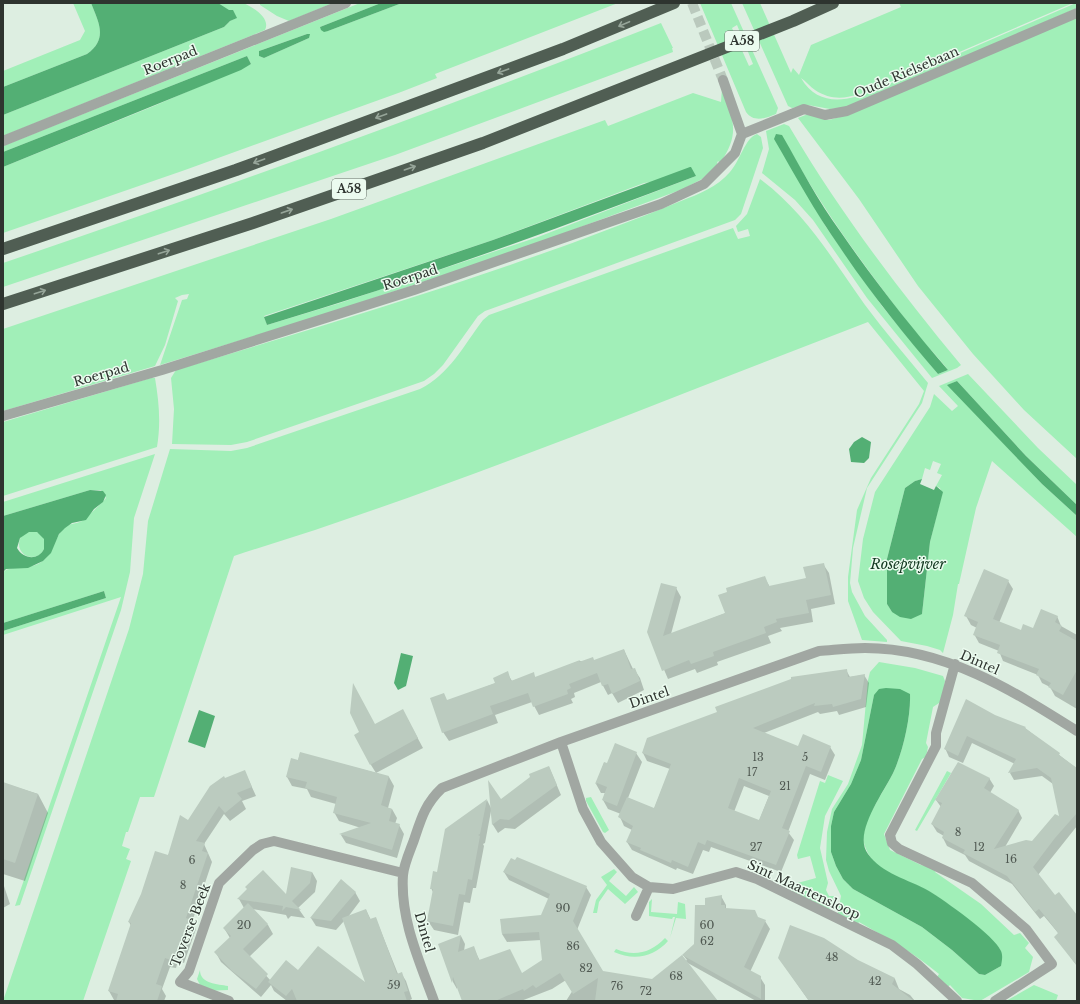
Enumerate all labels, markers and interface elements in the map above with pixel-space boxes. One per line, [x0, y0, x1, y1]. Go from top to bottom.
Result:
one-way arrow [619, 20, 631, 28]
road number: A58 [725, 31, 759, 51]
street label: Roerpad [141, 42, 200, 79]
street label: Oude Rielsebaan [851, 43, 961, 102]
one-way arrow [498, 68, 510, 76]
one-way arrow [376, 113, 388, 121]
one-way arrow [254, 158, 266, 166]
one-way arrow [403, 164, 416, 171]
road number: A58 [332, 179, 366, 199]
one-way arrow [281, 206, 293, 214]
one-way arrow [157, 247, 169, 255]
street label: Roerpad [380, 261, 440, 294]
one-way arrow [33, 288, 46, 295]
street label: Roerpad [71, 358, 131, 391]
water label: Rosepvijver [869, 555, 946, 573]
street label: Dintel [957, 646, 1002, 679]
street label: Dintel [627, 683, 672, 712]
house number: 13 [752, 750, 764, 764]
house number: 5 [802, 750, 808, 764]
house number: 17 [747, 765, 758, 779]
house number: 21 [779, 779, 791, 793]
house number: 8 [955, 825, 961, 839]
house number: 27 [750, 840, 763, 854]
house number: 12 [973, 840, 985, 854]
house number: 16 [1005, 852, 1017, 866]
house number: 6 [188, 853, 196, 867]
street label: Sint Maartensloop [745, 856, 863, 923]
house number: 8 [180, 878, 186, 892]
street label: Toverse Beek [167, 881, 214, 970]
house number: 90 [556, 901, 571, 915]
street label: Dintel [411, 910, 438, 954]
house number: 20 [237, 918, 251, 932]
house number: 60 [700, 918, 715, 932]
house number: 62 [700, 934, 714, 948]
house number: 86 [566, 939, 580, 953]
house number: 48 [825, 950, 839, 964]
house number: 82 [579, 961, 593, 975]
house number: 68 [669, 969, 683, 983]
house number: 42 [868, 974, 882, 988]
house number: 59 [387, 978, 401, 992]
house number: 76 [611, 979, 623, 993]
house number: 72 [640, 984, 652, 998]

